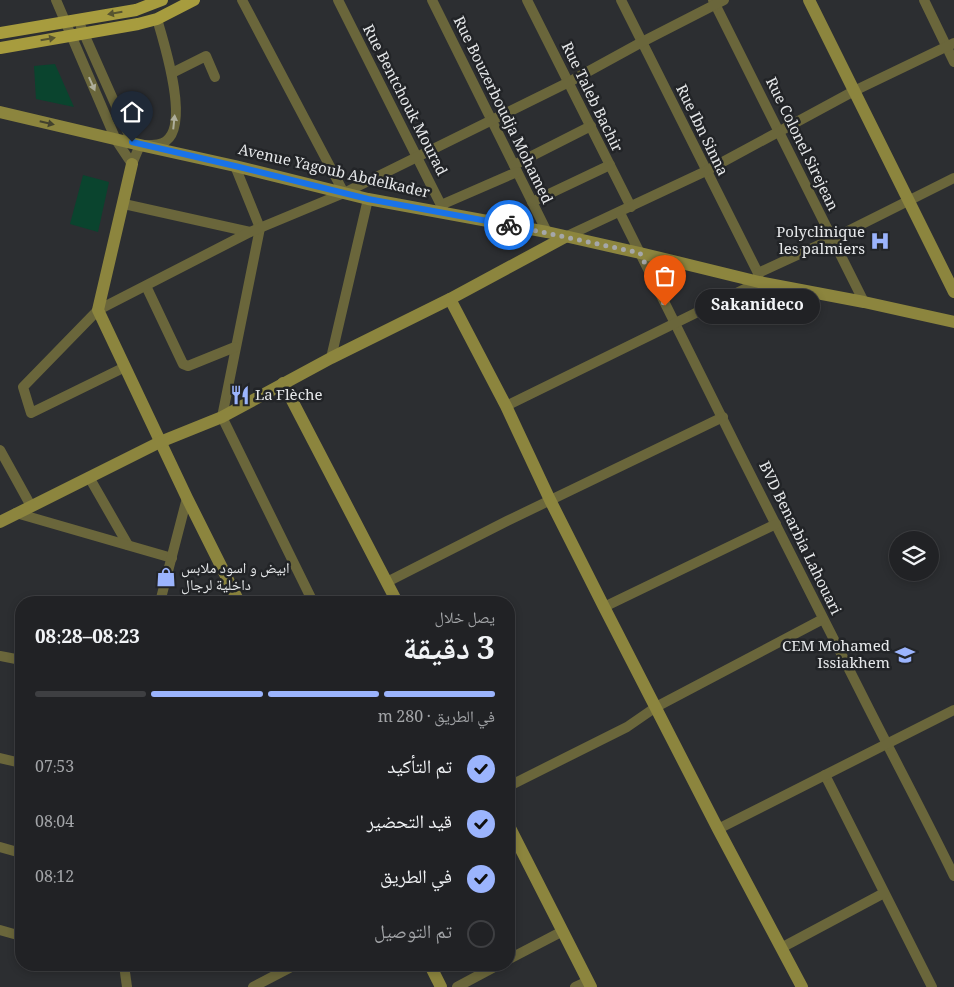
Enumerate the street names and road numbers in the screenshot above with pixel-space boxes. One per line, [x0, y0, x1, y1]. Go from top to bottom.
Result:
street label: Rue Bouzerboudja Mohamed [444, 12, 558, 209]
street label: Rue Bentchouk Mourad [354, 20, 453, 181]
street label: Rue Taleb Bachir [552, 38, 628, 158]
street label: Rue Colonel Sirejean [756, 73, 844, 217]
street label: Rue Ibn Sinna [667, 81, 734, 181]
street label: Avenue Yagoub Abdelkader [235, 138, 432, 208]
street label: BVD Benarbia Lahouari [750, 458, 847, 620]

